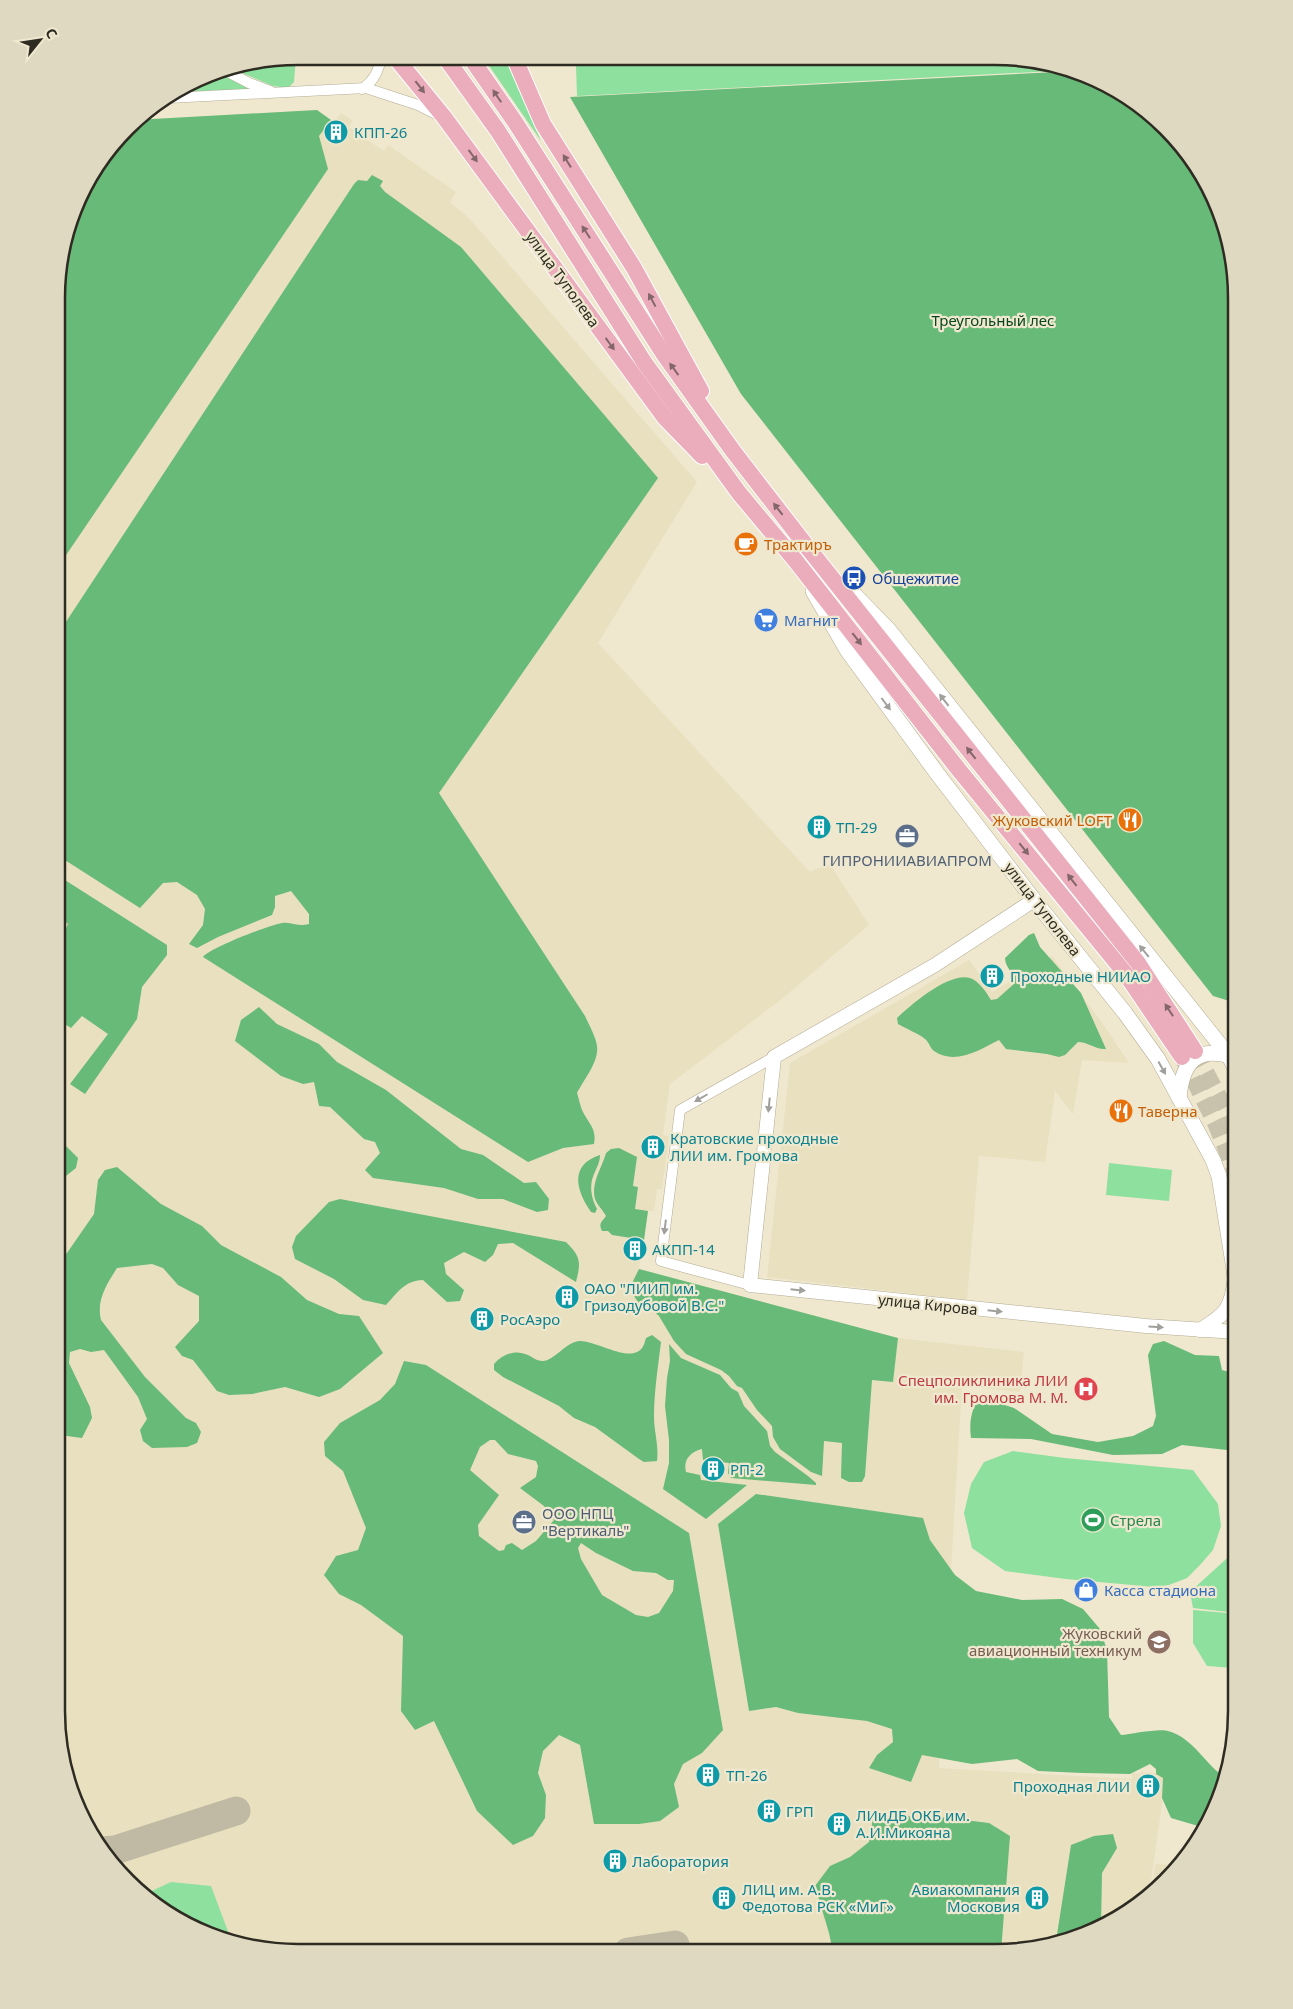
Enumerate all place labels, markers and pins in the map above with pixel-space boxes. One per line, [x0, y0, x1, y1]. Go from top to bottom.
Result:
building icon: КПП-26 [323, 119, 349, 145]
place label: КПП-26 [354, 122, 407, 142]
cafe icon: Трактиръ [733, 531, 759, 557]
place label: Трактиръ [764, 534, 832, 554]
bus stop icon: Общежитие [841, 565, 867, 591]
place label: Общежитие [872, 568, 959, 588]
supermarket icon: Магнит [753, 607, 779, 633]
place label: Магнит [784, 610, 838, 630]
restaurant icon: Жуковский LOFT [1117, 807, 1143, 833]
place label: Жуковский LOFT [993, 810, 1113, 830]
building icon: ТП-29 [806, 814, 832, 840]
place label: ТП-29 [836, 817, 877, 837]
office icon: ГИПРОНИИАВИАПРОМ [894, 823, 920, 849]
place label: ГИПРОНИИАВИАПРОМ [822, 850, 992, 870]
building icon: Проходные НИИАО [979, 963, 1005, 989]
place label: Проходные НИИАО [1010, 966, 1151, 986]
restaurant icon: Таверна [1108, 1098, 1134, 1124]
place label: Таверна [1138, 1101, 1197, 1121]
place label: Кратовские проходные ЛИИ им. Громова [670, 1128, 839, 1165]
building icon: Кратовские проходные ЛИИ им. Громова [640, 1134, 666, 1160]
building icon: АКПП-14 [622, 1236, 648, 1262]
place label: АКПП-14 [652, 1239, 715, 1259]
place label: ОАО "ЛИИП им. Гризодубовой В.С." [584, 1278, 724, 1315]
building icon: ОАО "ЛИИП им. Гризодубовой В.С." [554, 1284, 580, 1310]
building icon: РосАэро [469, 1306, 495, 1332]
place label: РосАэро [500, 1309, 560, 1329]
place label: Спецполиклиника ЛИИ им. Громова М. М. [898, 1370, 1068, 1407]
hospital icon: Спецполиклиника ЛИИ им. Громова М. М. [1073, 1376, 1099, 1402]
building icon: РП-2 [700, 1456, 726, 1482]
place label: РП-2 [730, 1459, 763, 1479]
place label: ООО НПЦ "Вертикаль" [542, 1503, 629, 1540]
sports icon: Стрела [1080, 1507, 1106, 1533]
office icon: ООО НПЦ "Вертикаль" [511, 1509, 537, 1535]
place label: Стрела [1110, 1510, 1161, 1530]
shop icon: Касса стадиона [1073, 1577, 1099, 1603]
place label: Касса стадиона [1104, 1580, 1216, 1600]
place label: Жуковский авиационный техникум [969, 1623, 1142, 1660]
school or university icon: Жуковский авиационный техникум [1146, 1629, 1172, 1655]
building icon: ТП-26 [695, 1762, 721, 1788]
place label: ТП-26 [726, 1765, 767, 1785]
building icon: Проходная ЛИИ [1135, 1773, 1161, 1799]
place label: Проходная ЛИИ [1013, 1776, 1130, 1796]
building icon: ГРП [756, 1798, 782, 1824]
place label: ГРП [786, 1801, 814, 1821]
place label: ЛИиДБ ОКБ им. А.И.Микояна [856, 1805, 970, 1842]
building icon: ЛИиДБ ОКБ им. А.И.Микояна [826, 1811, 852, 1837]
building icon: Лаборатория [602, 1848, 628, 1874]
place label: Лаборатория [632, 1851, 729, 1871]
place label: ЛИЦ им. А.В. Федотова РСК «МиГ» [742, 1879, 894, 1916]
place label: Авиакомпания Московия [912, 1879, 1020, 1916]
building icon: ЛИЦ им. А.В. Федотова РСК «МиГ» [711, 1885, 737, 1911]
building icon: Авиакомпания Московия [1024, 1885, 1050, 1911]

